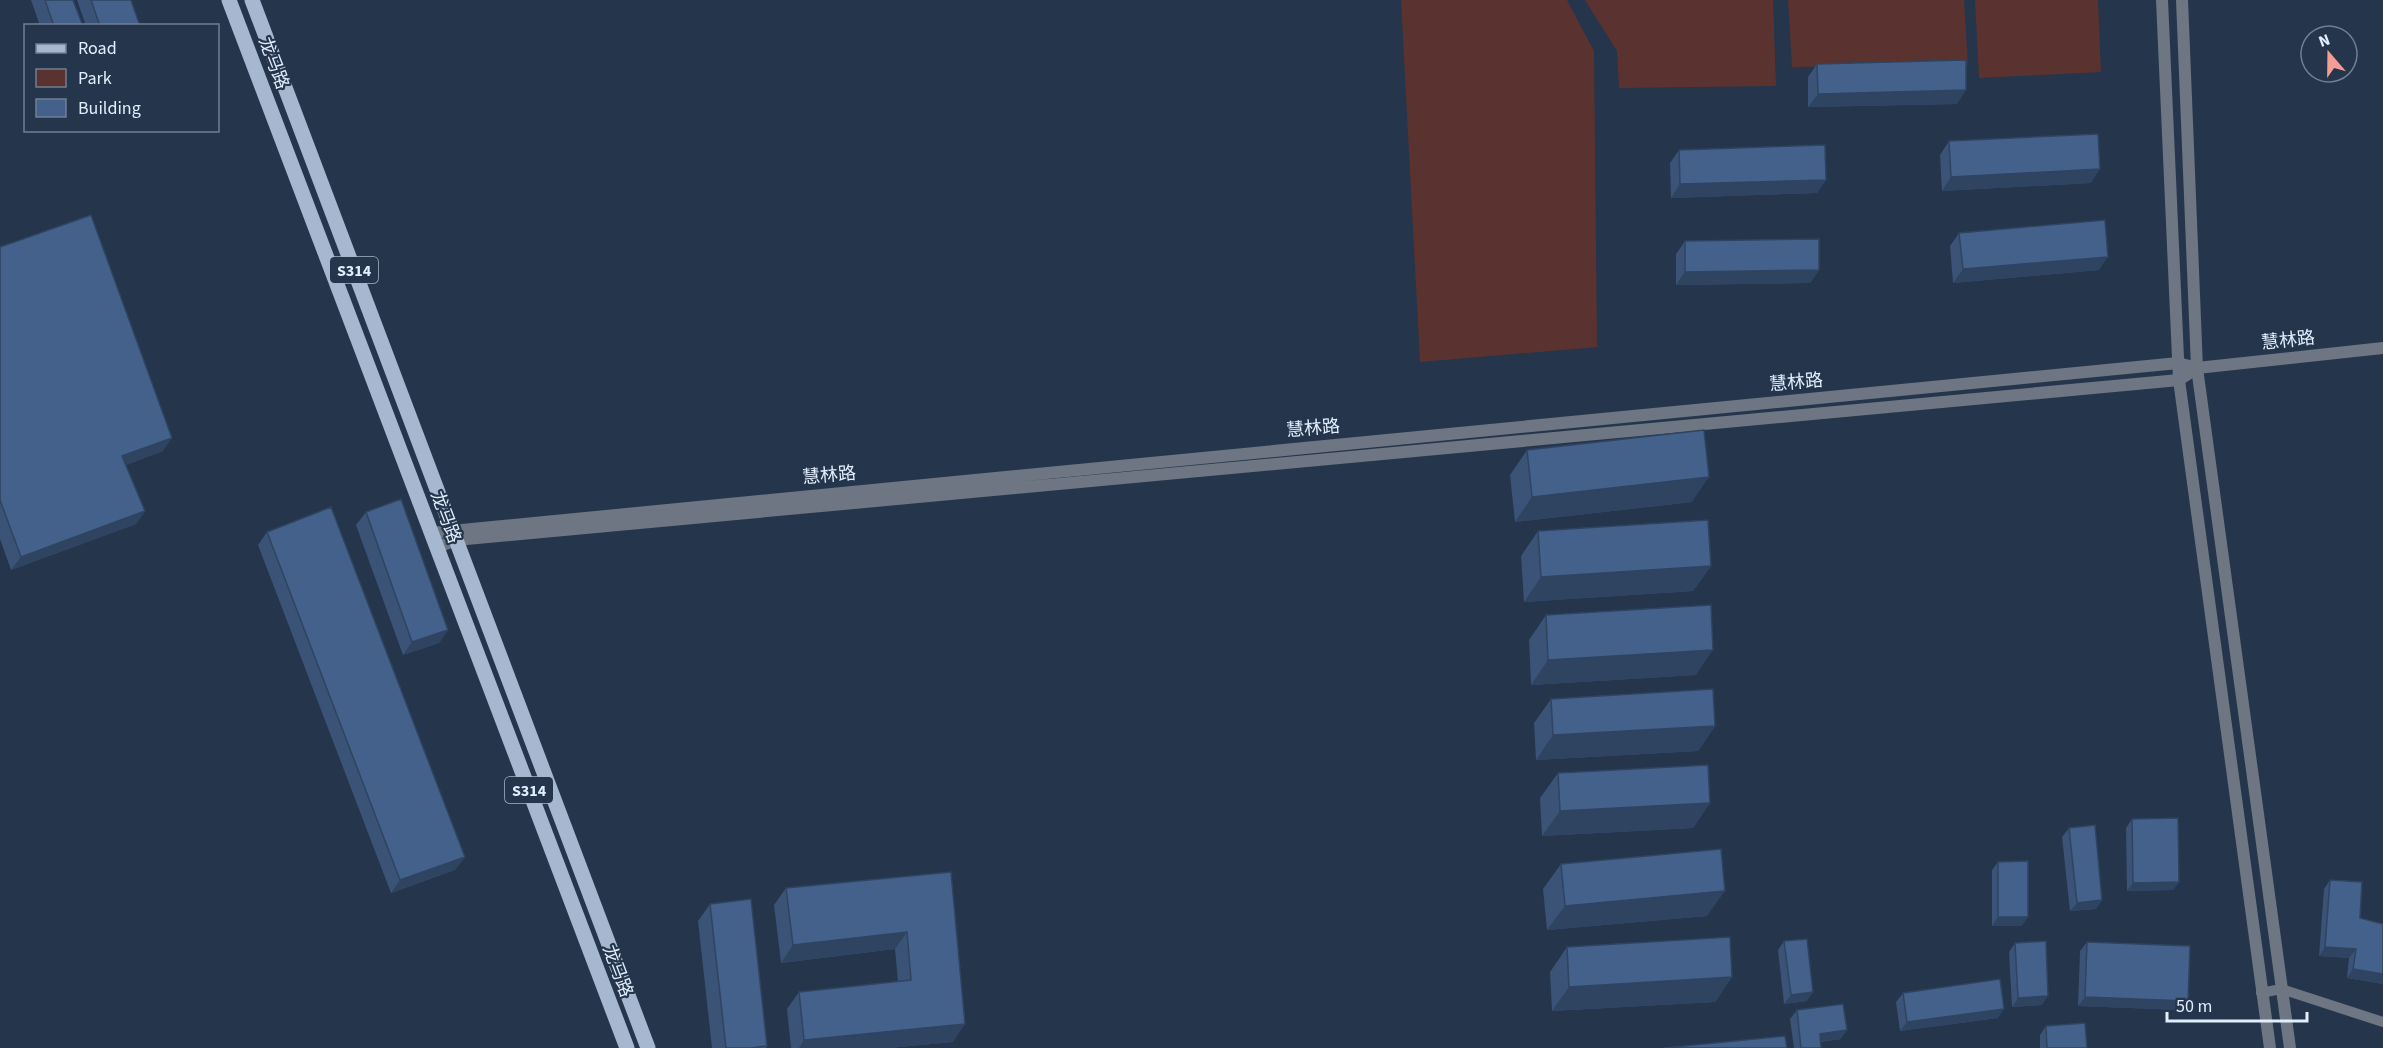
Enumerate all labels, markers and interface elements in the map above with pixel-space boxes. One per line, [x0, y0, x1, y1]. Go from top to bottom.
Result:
legend [24, 24, 219, 132]
north arrow [2299, 24, 2359, 84]
text: N [2315, 29, 2333, 53]
street label: 龙马路 [252, 33, 295, 93]
text: Road [78, 36, 117, 61]
text: Park [78, 66, 112, 91]
text: Building [78, 96, 141, 121]
road number: S314 [330, 257, 378, 283]
street label: 慧林路 [2260, 325, 2316, 356]
street label: 慧林路 [1768, 368, 1824, 397]
street label: 慧林路 [1285, 414, 1341, 443]
street label: 慧林路 [801, 461, 857, 490]
street label: 龙马路 [424, 487, 467, 547]
road number: S314 [505, 777, 553, 803]
street label: 龙马路 [596, 941, 639, 1001]
scale bar [2167, 985, 2306, 1023]
text: 50 m [2176, 994, 2212, 1019]

